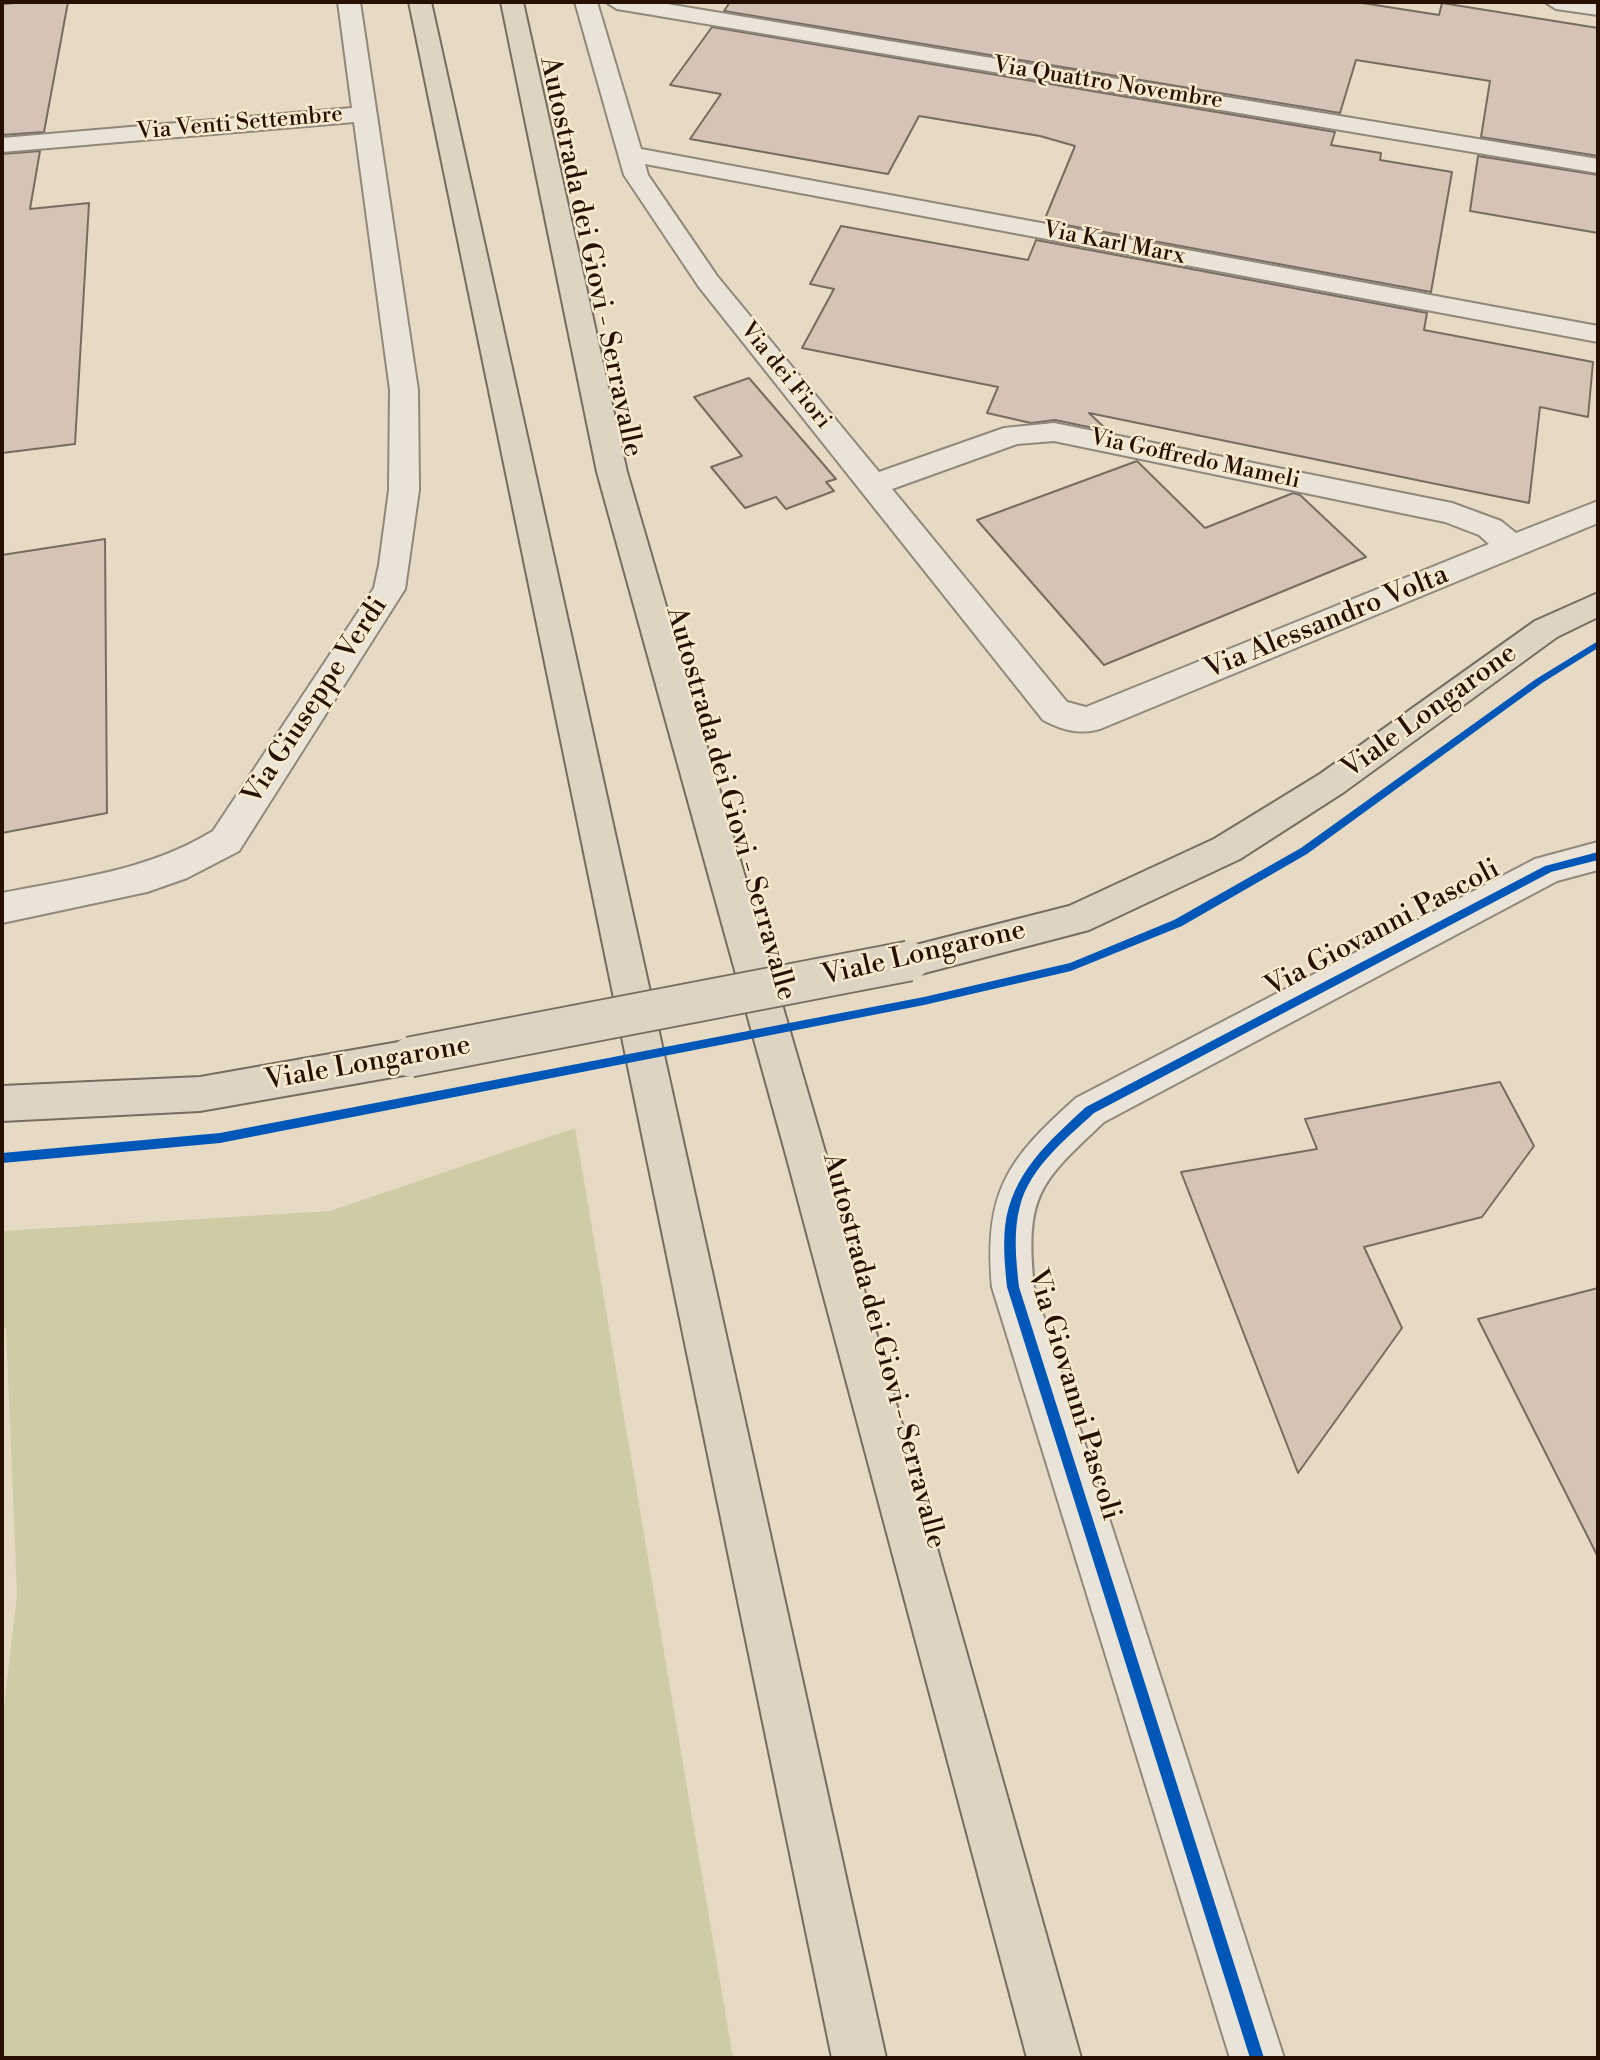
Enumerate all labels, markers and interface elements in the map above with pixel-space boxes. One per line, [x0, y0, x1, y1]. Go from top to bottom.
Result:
street label: Via Quattro Novembre [991, 52, 1225, 116]
street label: Autostrada dei Giovi - Serravalle [531, 54, 649, 460]
street label: Via Venti Settembre [136, 101, 344, 147]
street label: Via Karl Marx [1041, 217, 1187, 271]
street label: Via dei Fiori [734, 317, 836, 435]
street label: Via Goffredo Mameli [1088, 424, 1302, 496]
street label: Via Alessandro Volta [1200, 559, 1454, 687]
street label: Via Giuseppe Verdi [236, 591, 396, 811]
street label: Autostrada dei Giovi - Serravalle [658, 603, 802, 1005]
street label: Viale Longarone [1336, 637, 1524, 787]
street label: Via Giovanni Pascoli [1260, 853, 1506, 1005]
street label: Viale Longarone [819, 914, 1029, 994]
street label: Viale Longarone [263, 1029, 473, 1099]
street label: Autostrada dei Giovi - Serravalle [814, 1150, 952, 1552]
street label: Via Giovanni Pascoli [1019, 1265, 1127, 1525]

